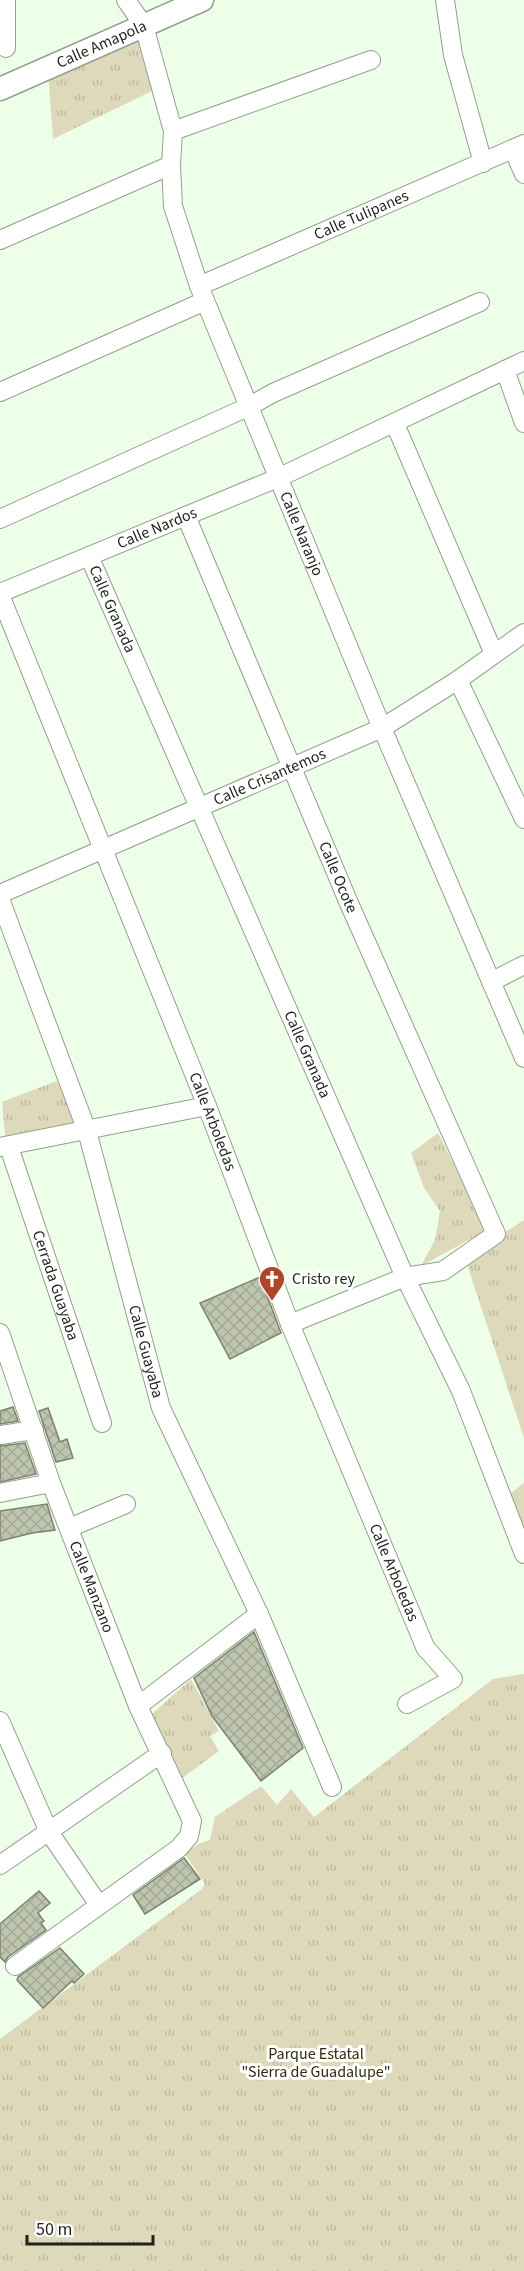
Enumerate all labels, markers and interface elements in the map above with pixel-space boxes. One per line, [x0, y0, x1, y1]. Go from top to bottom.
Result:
street label: Calle Amapola [53, 15, 150, 74]
street label: Calle Tulipanes [310, 185, 412, 245]
street label: Calle Naranjo [274, 488, 329, 579]
street label: Calle Nardos [114, 501, 201, 554]
street label: Calle Granada [83, 562, 141, 656]
street label: Calle Crisantemos [210, 743, 330, 811]
street label: Calle Ocote [313, 838, 363, 917]
street label: Calle Granada [279, 1007, 336, 1101]
street label: Calle Arboledas [184, 1069, 242, 1174]
street label: Cerrada Guayaba [27, 1227, 84, 1343]
church icon: Cristo rey [257, 1264, 287, 1302]
place label: Cristo rey [292, 1268, 355, 1290]
street label: Calle Guayaba [123, 1303, 169, 1400]
street label: Calle Arboledas [364, 1520, 424, 1625]
street label: Calle Manzano [64, 1538, 119, 1636]
park label: Parque Estatal "Sierra de Guadalupe" [241, 2043, 391, 2083]
scale bar [27, 2208, 153, 2246]
text: 50 m [36, 2217, 72, 2242]

